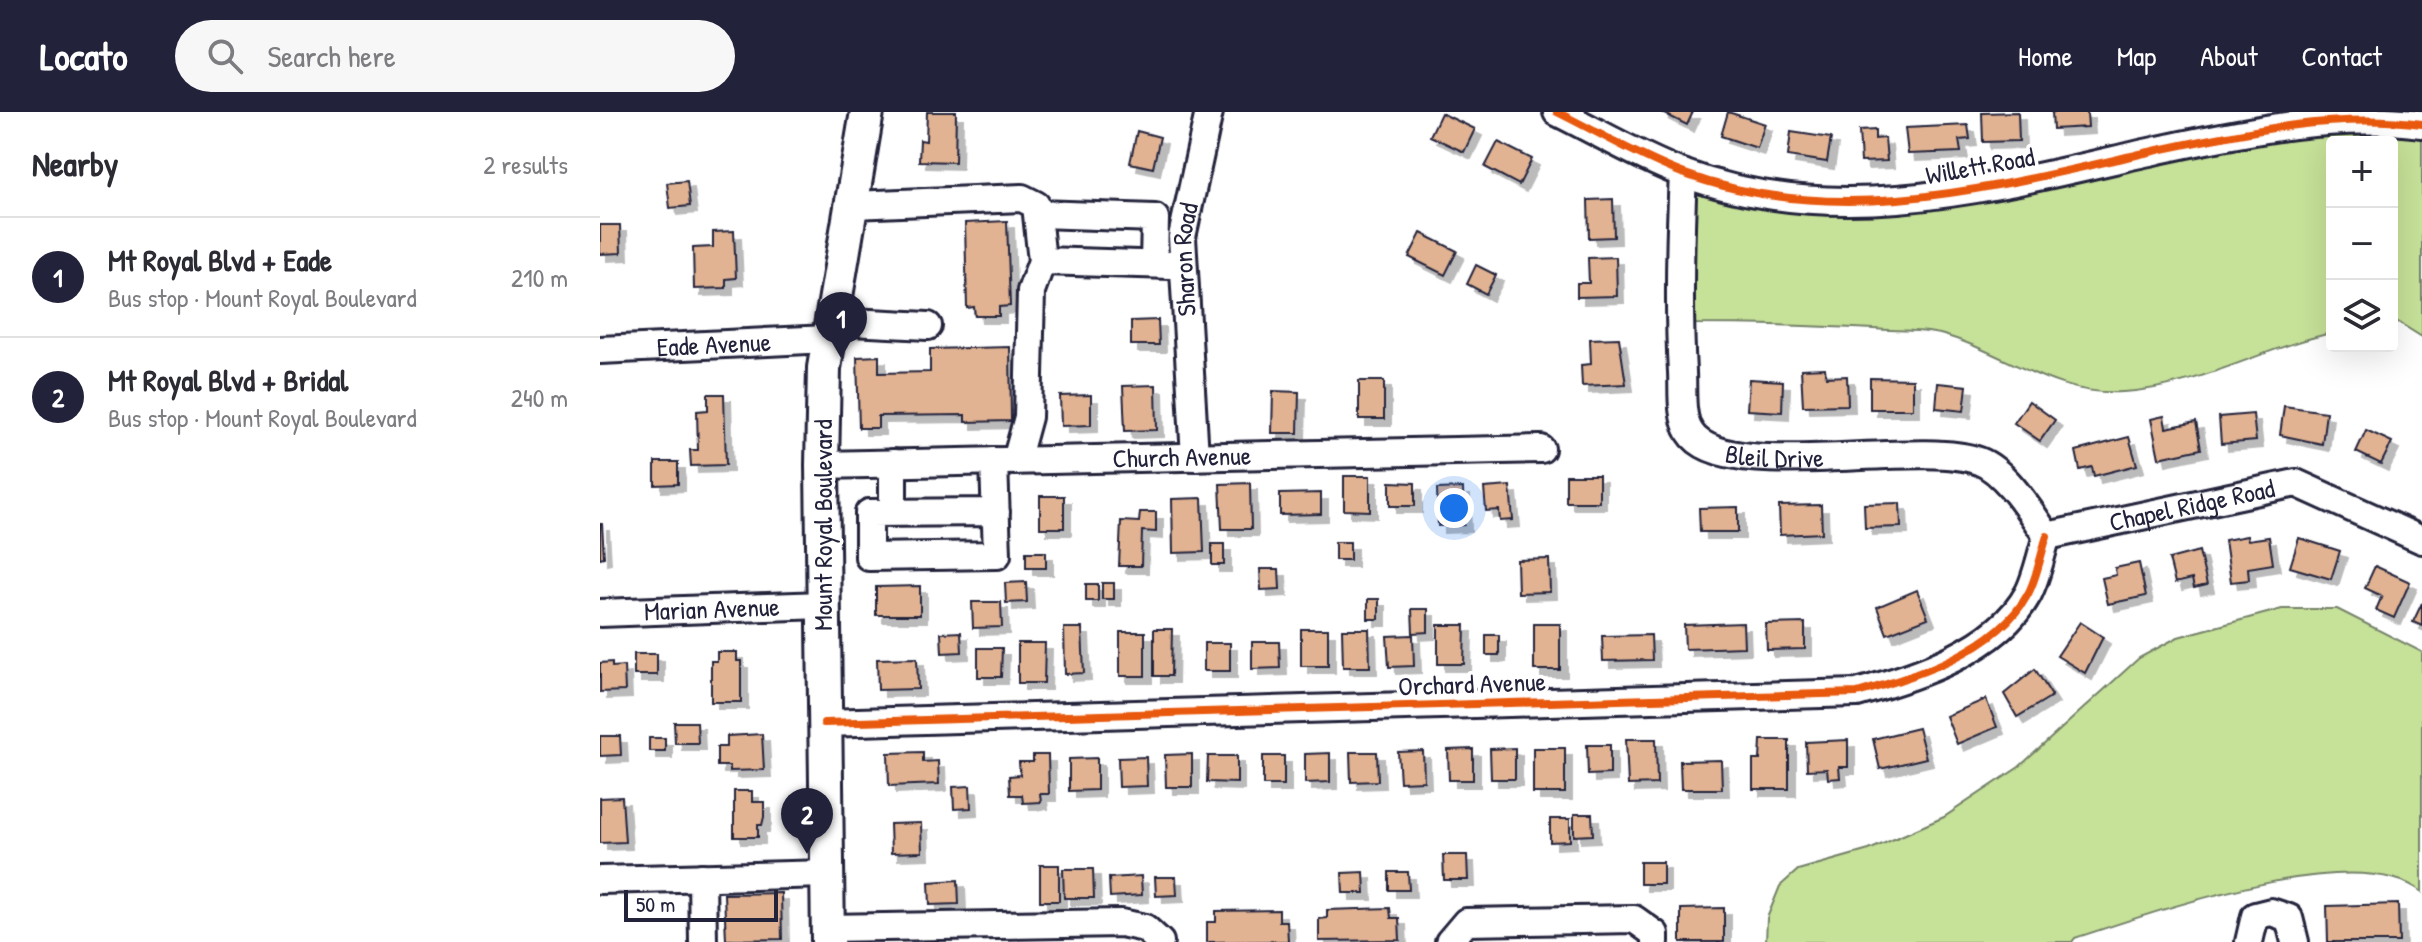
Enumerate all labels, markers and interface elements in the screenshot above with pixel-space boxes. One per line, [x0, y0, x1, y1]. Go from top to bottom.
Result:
search box [175, 20, 735, 92]
text: Locato [40, 30, 127, 82]
icon: search [203, 34, 247, 78]
text: Search here [267, 36, 396, 76]
text: Home [2018, 37, 2073, 75]
text: Map [2117, 37, 2156, 75]
text: About [2200, 37, 2258, 75]
text: Contact [2302, 37, 2382, 75]
map controls [2326, 136, 2398, 352]
button: + [2326, 136, 2398, 208]
street label: Willett Road [1923, 139, 2037, 192]
text: Nearby [32, 141, 118, 187]
text: 2 results [483, 147, 568, 182]
street label: Sharon Road [1164, 199, 1206, 317]
button: − [2326, 208, 2398, 280]
text: Mt Royal Blvd + Eade [108, 240, 332, 280]
text: 1 [53, 260, 63, 295]
text: 210 m [511, 260, 568, 295]
text: Bus stop · Mount Royal Boulevard [108, 280, 417, 315]
button: layers [2326, 280, 2398, 352]
pin: 1 [815, 292, 867, 358]
street label: Eade Avenue [656, 324, 772, 364]
text: Mt Royal Blvd + Bridal [108, 360, 348, 400]
text: 2 [52, 380, 64, 415]
text: 240 m [511, 380, 568, 415]
text: Bus stop · Mount Royal Boulevard [108, 400, 417, 435]
street label: Mount Royal Boulevard [805, 419, 840, 631]
street label: Bleil Drive [1722, 435, 1824, 476]
street label: Church Avenue [1112, 437, 1252, 476]
street label: Chapel Ridge Road [2106, 470, 2278, 539]
your location [1434, 488, 1474, 528]
street label: Marian Avenue [644, 589, 780, 628]
street label: Orchard Avenue [1398, 663, 1546, 704]
pin: 2 [781, 788, 833, 854]
scale bar [624, 886, 778, 922]
text: 50 m [636, 889, 675, 919]

